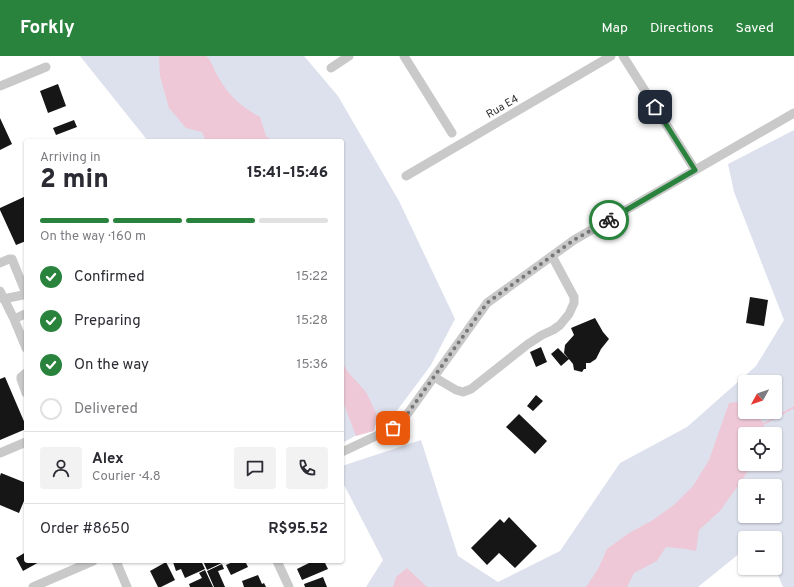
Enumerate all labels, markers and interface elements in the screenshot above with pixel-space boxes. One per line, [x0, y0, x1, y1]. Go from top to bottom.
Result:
text: Forkly [20, 16, 75, 40]
text: Map [602, 20, 628, 37]
text: Directions [650, 20, 714, 37]
text: Saved [736, 20, 774, 37]
pin [638, 90, 672, 124]
street label: Rua E4 [484, 92, 521, 122]
icon: home [644, 96, 666, 118]
text: Arriving in [40, 150, 101, 166]
text: 2 min [40, 164, 109, 197]
text: 15:41–15:46 [247, 164, 328, 183]
courier [589, 200, 629, 240]
icon: bike [598, 209, 620, 231]
text: On the way · 160 m [40, 229, 146, 245]
icon: check [40, 266, 62, 288]
text: Confirmed [74, 268, 145, 287]
text: 15:22 [296, 269, 328, 285]
icon: check [40, 310, 62, 332]
text: Preparing [74, 312, 141, 331]
text: 15:28 [296, 313, 328, 329]
icon: check [40, 354, 62, 376]
text: On the way [74, 356, 149, 375]
text: 15:36 [297, 357, 328, 373]
north arrow [738, 375, 782, 419]
map controls [738, 375, 782, 575]
text: Delivered [74, 400, 138, 419]
pin [376, 411, 410, 445]
icon: bag [382, 417, 404, 439]
button: locate [738, 427, 782, 471]
button: person [40, 447, 82, 489]
button: chat [234, 447, 276, 489]
button: phone [286, 447, 328, 489]
text: Alex [92, 450, 124, 469]
text: Courier · 4.8 [92, 469, 161, 485]
button: + [738, 479, 782, 523]
text: Order #8650 [40, 520, 130, 539]
text: R$95.52 [268, 520, 328, 539]
button: − [738, 531, 782, 575]

